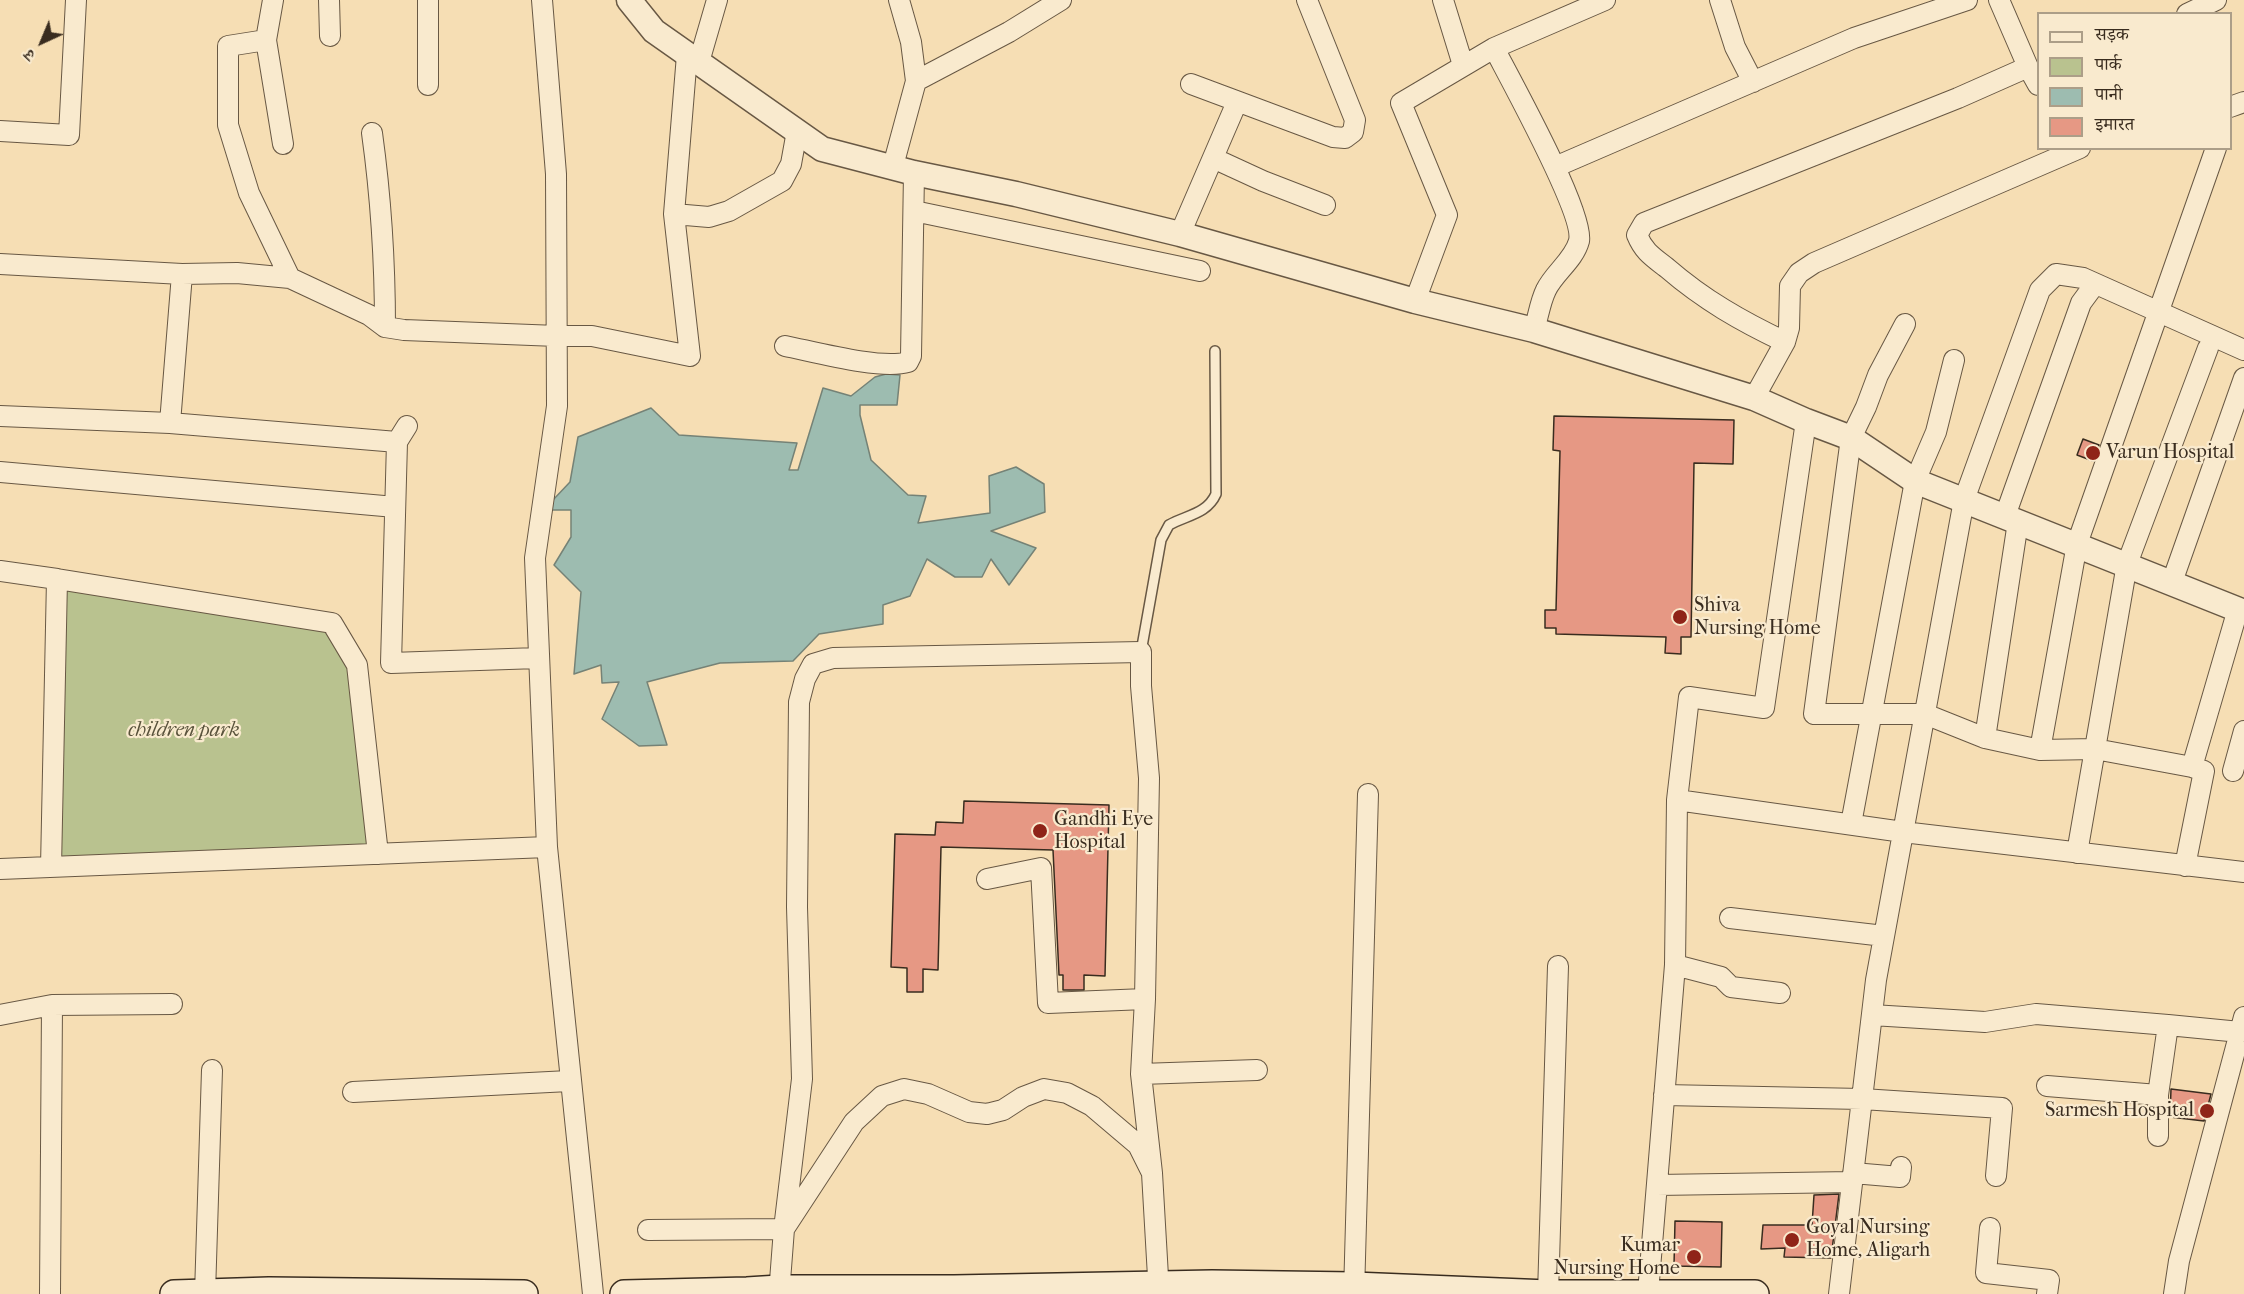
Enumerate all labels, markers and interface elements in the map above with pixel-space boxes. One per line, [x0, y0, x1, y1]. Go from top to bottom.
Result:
north arrow [12, 12, 72, 72]
legend [2037, 12, 2232, 150]
text: सड़क [2095, 24, 2129, 45]
text: उ [20, 46, 39, 65]
text: पार्क [2095, 54, 2122, 75]
text: पानी [2095, 84, 2122, 105]
text: इमारत [2095, 114, 2134, 135]
place label: Varun Hospital [2106, 441, 2234, 465]
marker: Varun Hospital [2084, 444, 2102, 462]
place label: Shiva Nursing Home [1694, 594, 1821, 641]
marker: Shiva Nursing Home [1671, 608, 1689, 626]
park label: children park [128, 719, 240, 743]
place label: Gandhi Eye Hospital [1054, 808, 1153, 855]
marker: Gandhi Eye Hospital [1031, 822, 1049, 840]
place label: Sarmesh Hospital [2045, 1099, 2194, 1123]
marker: Sarmesh Hospital [2198, 1102, 2216, 1120]
place label: Goyal Nursing Home, Aligarh [1806, 1216, 1930, 1263]
marker: Goyal Nursing Home, Aligarh [1783, 1231, 1801, 1249]
place label: Kumar Nursing Home [1553, 1234, 1680, 1281]
marker: Kumar Nursing Home [1685, 1248, 1703, 1266]

